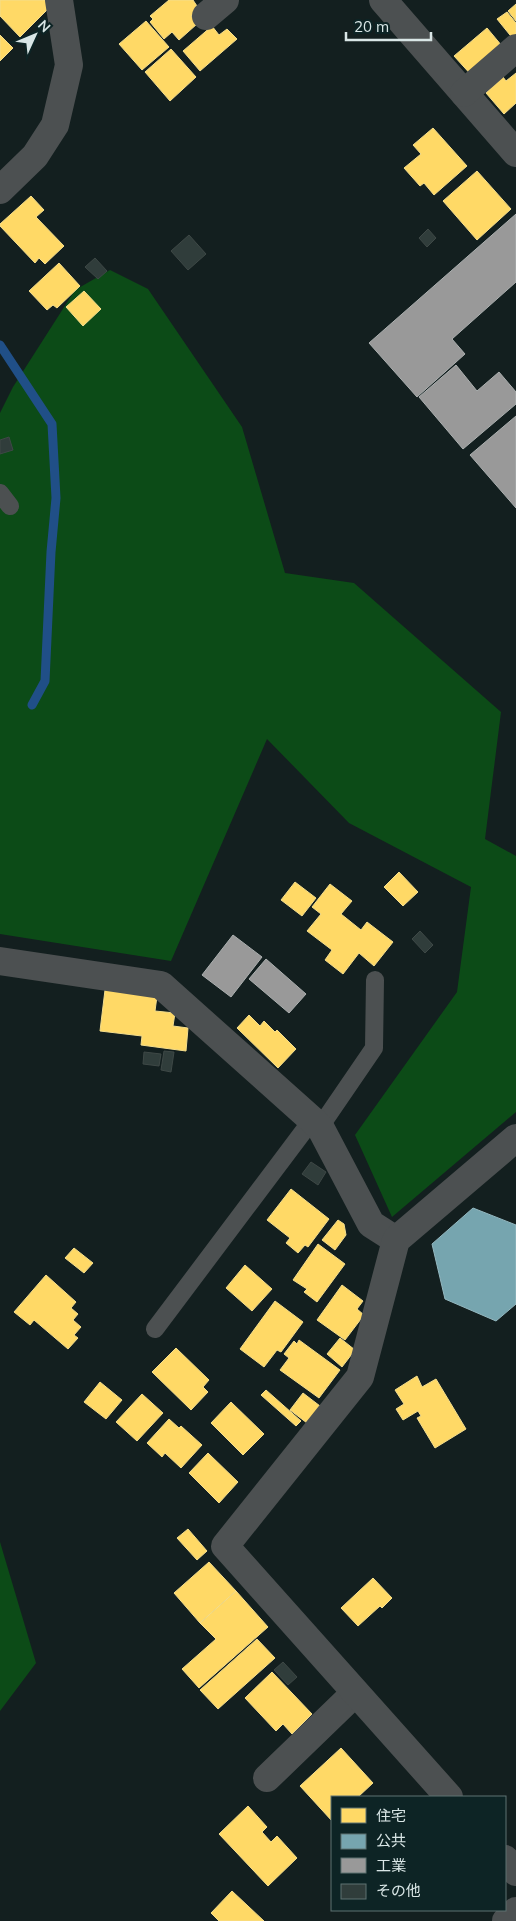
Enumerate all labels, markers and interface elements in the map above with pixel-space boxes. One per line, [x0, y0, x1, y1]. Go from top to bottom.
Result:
north arrow [10, 10, 60, 60]
scale bar [346, 10, 431, 42]
text: N [34, 16, 54, 36]
text: 20 m [354, 17, 389, 36]
legend [331, 1796, 506, 1911]
text: 住宅 [376, 1806, 406, 1825]
text: 公共 [376, 1831, 406, 1850]
text: 工業 [376, 1856, 406, 1875]
text: その他 [376, 1881, 421, 1900]

